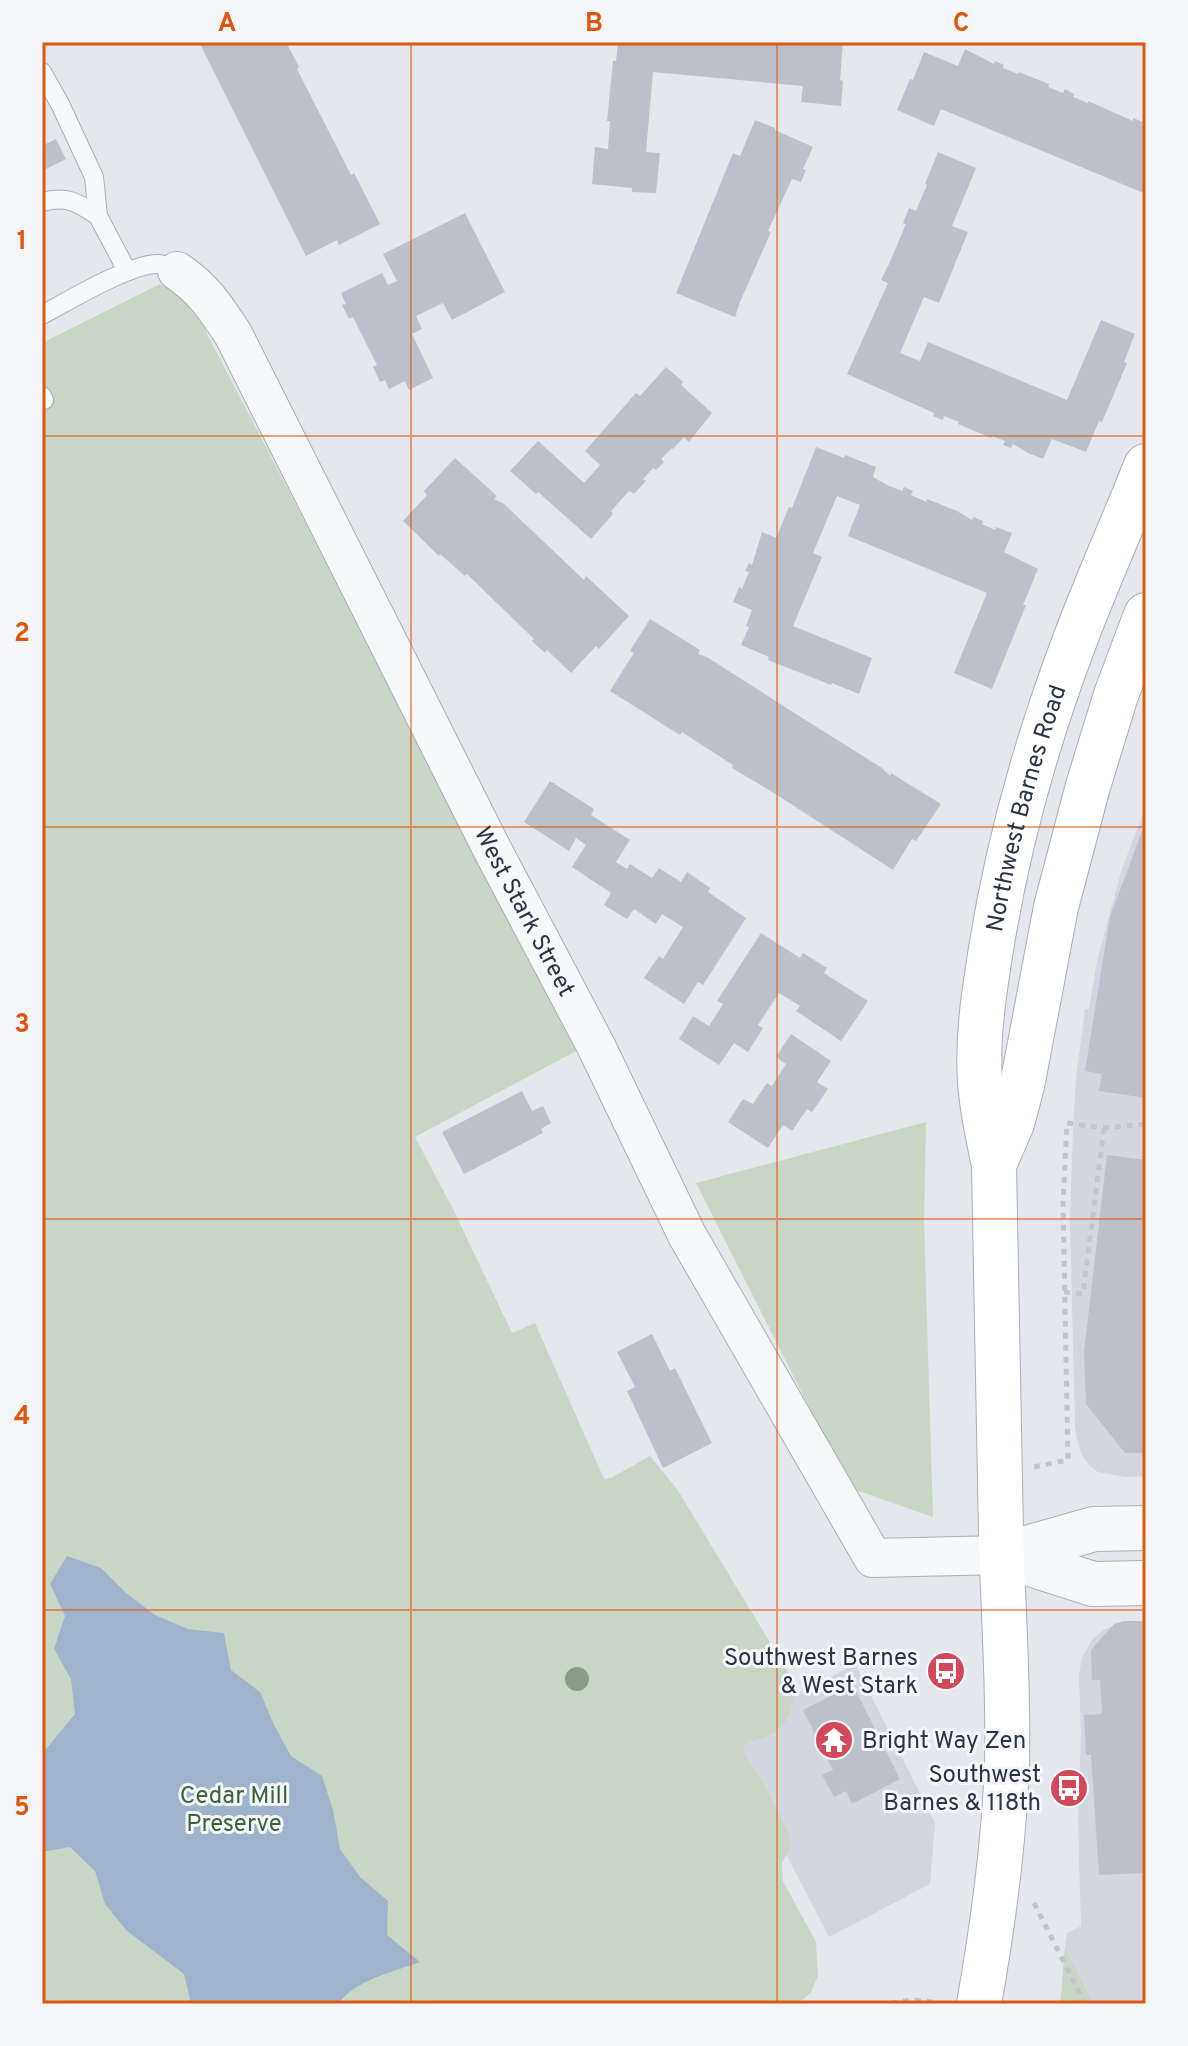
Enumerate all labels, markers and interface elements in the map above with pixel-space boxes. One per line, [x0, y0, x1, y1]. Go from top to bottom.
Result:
text: A [218, 8, 236, 41]
text: B [585, 8, 603, 41]
text: C [953, 8, 969, 41]
text: 1 [17, 226, 27, 259]
text: 2 [14, 618, 30, 651]
street label: Northwest Barnes Road [981, 681, 1074, 934]
street label: West Stark Street [466, 822, 580, 1002]
text: 3 [14, 1009, 30, 1042]
text: 4 [14, 1401, 30, 1434]
place label: Southwest Barnes & West Stark [724, 1644, 918, 1702]
bus stop icon: Southwest Barnes & West Stark [925, 1650, 967, 1692]
temple icon: Bright Way Zen [813, 1719, 855, 1761]
place label: Bright Way Zen [862, 1727, 1026, 1757]
place label: Southwest Barnes & 118th [883, 1761, 1041, 1819]
bus stop icon: Southwest Barnes & 118th [1048, 1767, 1090, 1809]
park label: Cedar Mill Preserve [180, 1782, 288, 1840]
text: 5 [14, 1792, 30, 1825]

